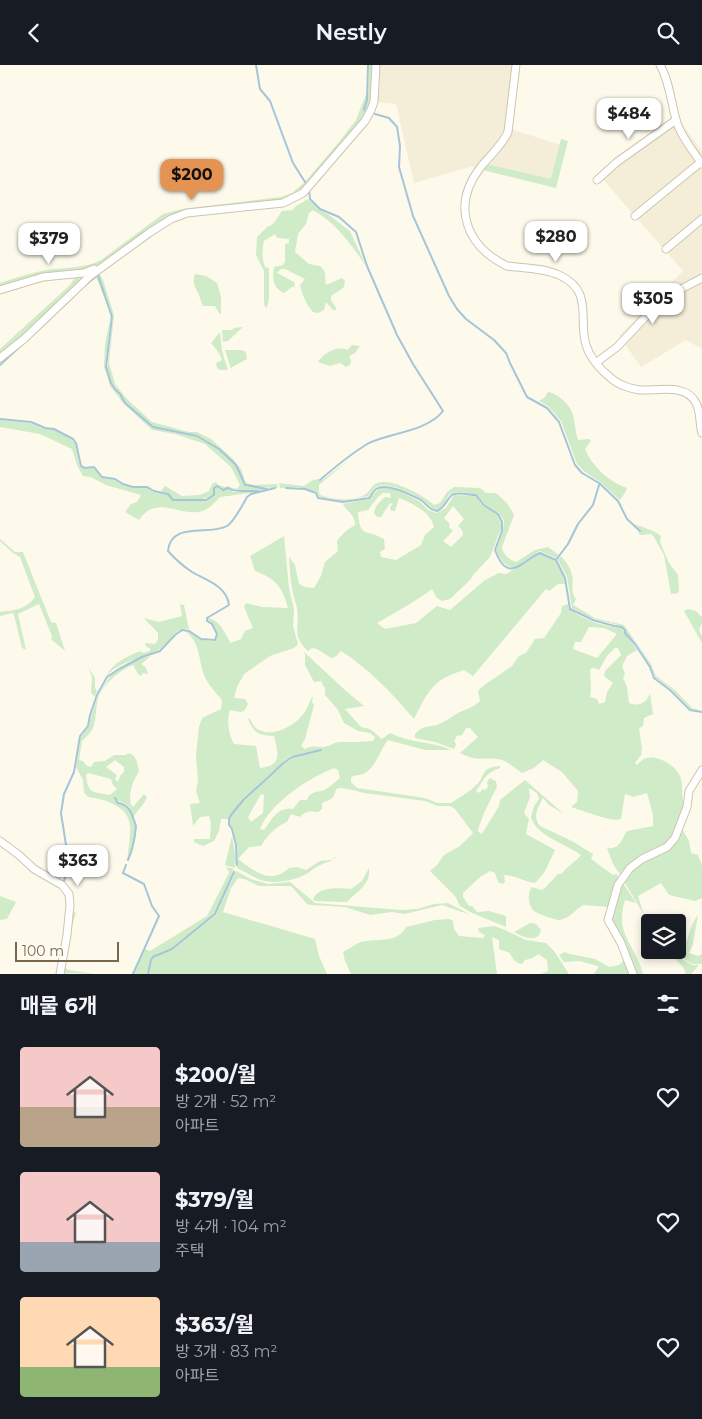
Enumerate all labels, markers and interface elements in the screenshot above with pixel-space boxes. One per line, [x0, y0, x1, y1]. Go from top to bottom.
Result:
icon: back [20, 19, 48, 47]
text: Nestly [315, 19, 387, 46]
icon: search [654, 19, 682, 47]
pin: $484 [599, 97, 659, 140]
text: $484 [607, 104, 651, 123]
pin: $200 [162, 159, 222, 201]
text: $200 [171, 165, 213, 184]
pin: $280 [526, 221, 586, 263]
pin: $379 [19, 223, 79, 265]
text: $280 [535, 227, 577, 246]
text: $379 [29, 229, 69, 248]
pin: $305 [623, 283, 683, 325]
text: $305 [633, 289, 673, 308]
pin: $363 [48, 845, 108, 887]
text: $363 [58, 851, 98, 870]
map controls [641, 914, 686, 959]
button: layers [641, 914, 686, 959]
scale bar [15, 939, 119, 962]
text: 100 m [22, 942, 64, 960]
icon: filters [654, 990, 682, 1018]
text: 매물 6개 [20, 993, 97, 1018]
text: $200/월 [175, 1062, 256, 1087]
icon: home [60, 1067, 120, 1127]
icon: heart [654, 1083, 682, 1111]
text: 방 2개 · 52 m² [175, 1092, 276, 1111]
text: 아파트 [175, 1116, 219, 1135]
text: $379/월 [175, 1187, 254, 1212]
icon: home [60, 1192, 120, 1252]
icon: heart [654, 1208, 682, 1236]
text: 방 4개 · 104 m² [175, 1217, 287, 1236]
text: 주택 [175, 1241, 204, 1260]
text: $363/월 [175, 1312, 254, 1337]
icon: home [60, 1317, 120, 1377]
icon: heart [654, 1333, 682, 1361]
text: 방 3개 · 83 m² [175, 1342, 277, 1361]
text: 아파트 [175, 1366, 219, 1385]

